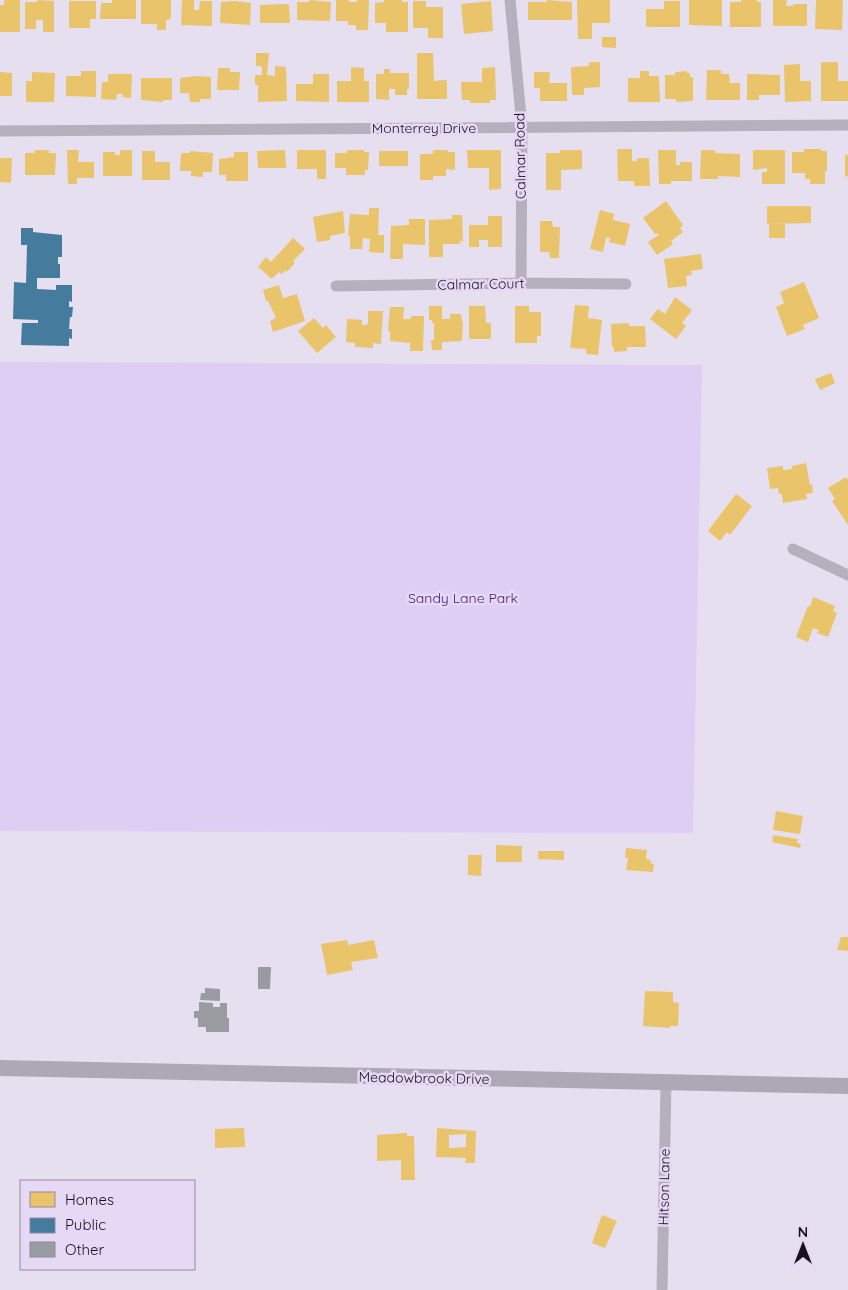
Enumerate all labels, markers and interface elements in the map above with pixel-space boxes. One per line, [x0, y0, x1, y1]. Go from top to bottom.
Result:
street label: Calmar Road [510, 113, 530, 199]
street label: Monterrey Drive [372, 119, 476, 137]
street label: Calmar Court [437, 274, 525, 294]
park label: Sandy Lane Park [408, 589, 518, 607]
street label: Meadowbrook Drive [358, 1068, 490, 1088]
street label: Hitson Lane [654, 1148, 674, 1226]
legend [20, 1180, 195, 1270]
text: Homes [65, 1190, 114, 1209]
text: Public [65, 1215, 106, 1234]
north arrow [778, 1220, 828, 1270]
text: N [798, 1223, 808, 1241]
text: Other [65, 1240, 105, 1259]

